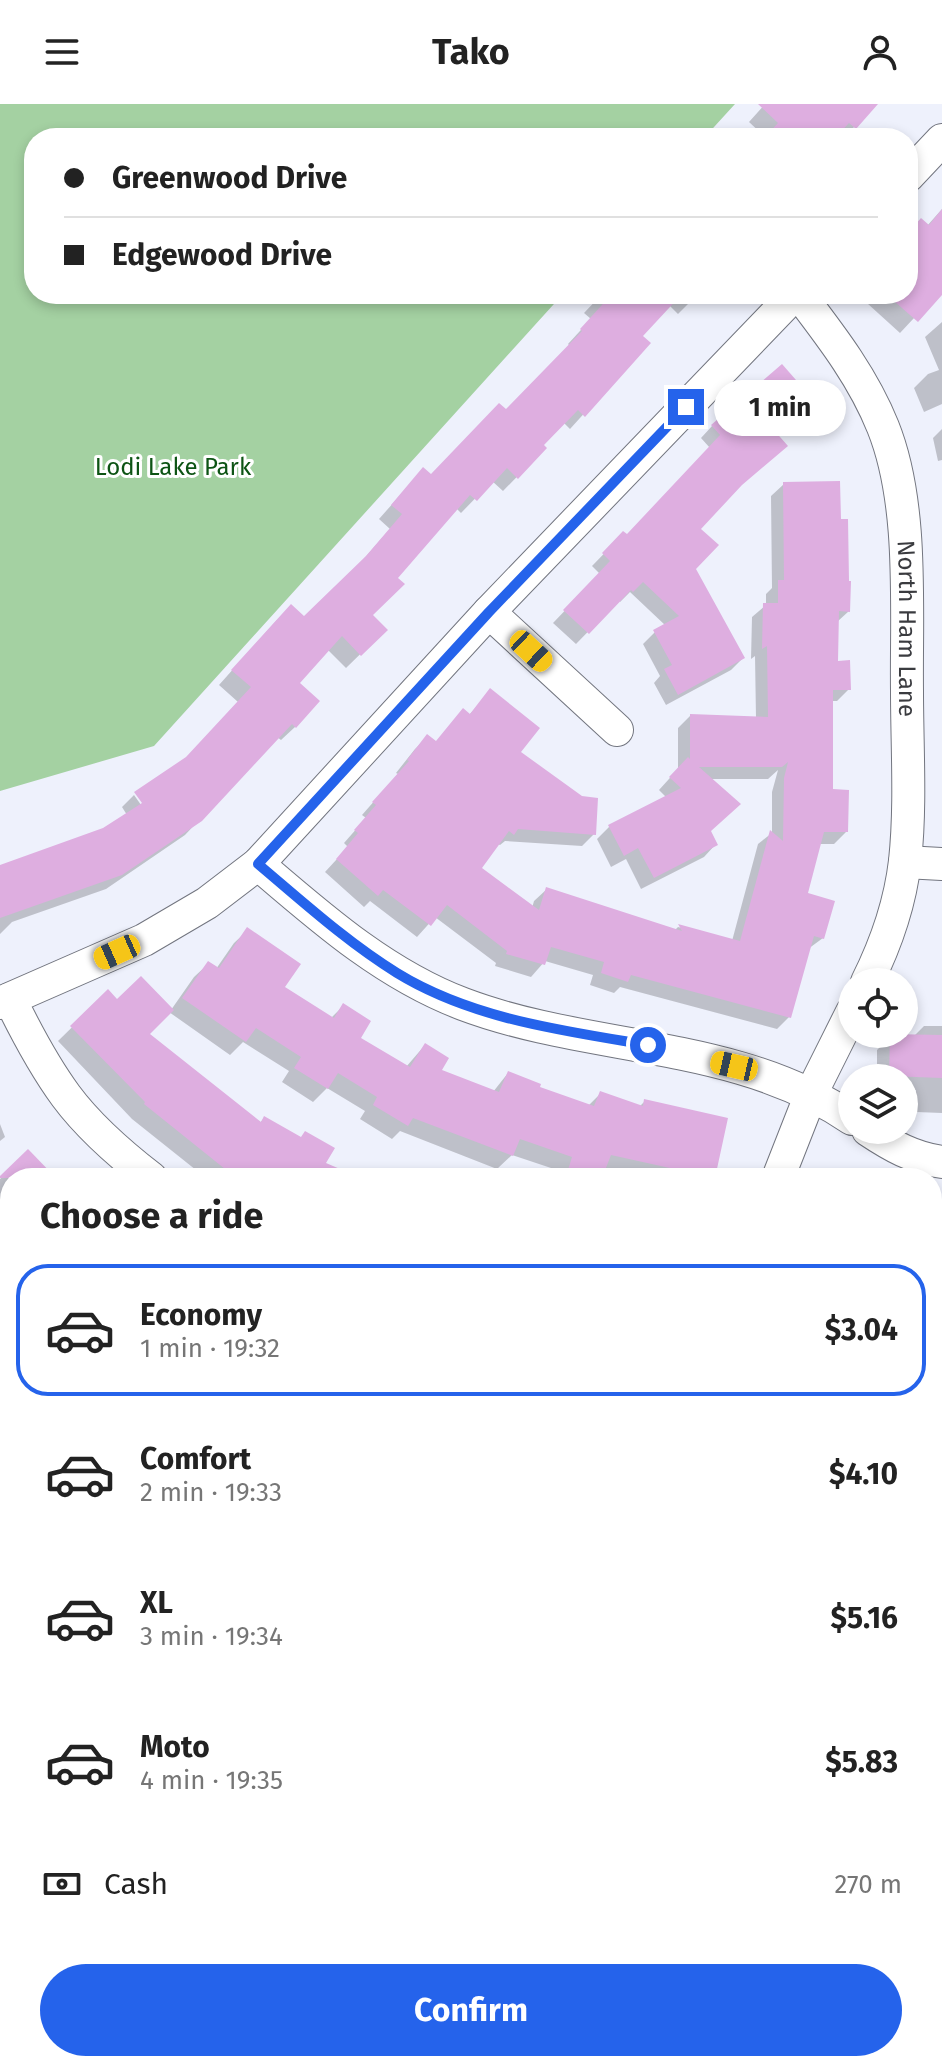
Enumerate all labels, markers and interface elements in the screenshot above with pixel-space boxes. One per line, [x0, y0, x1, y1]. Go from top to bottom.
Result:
icon: menu [40, 30, 84, 74]
text: Tako [432, 30, 510, 74]
icon: person [858, 30, 902, 74]
text: Greenwood Drive [112, 160, 347, 196]
text: Edgewood Drive [112, 237, 332, 273]
callout: 1 min [714, 379, 846, 435]
route end [668, 389, 704, 425]
text: 1 min [749, 392, 811, 423]
park label: Lodi Lake Park [95, 453, 252, 481]
street label: North Ham Lane [891, 539, 921, 717]
car [505, 626, 557, 676]
car [90, 931, 144, 973]
map controls [838, 968, 918, 1144]
button: locate [838, 968, 918, 1048]
route start [630, 1027, 666, 1063]
car [708, 1049, 760, 1083]
button: layers [838, 1064, 918, 1144]
text: Choose a ride [40, 1194, 263, 1238]
icon: car [44, 1294, 116, 1366]
text: Economy [140, 1297, 262, 1333]
text: $3.04 [825, 1312, 898, 1348]
text: 1 min · 19:32 [140, 1333, 280, 1364]
icon: car [44, 1438, 116, 1510]
text: Comfort [140, 1441, 251, 1477]
text: $4.10 [829, 1456, 898, 1492]
text: 2 min · 19:33 [140, 1477, 282, 1508]
icon: car [44, 1582, 116, 1654]
text: XL [140, 1585, 173, 1621]
text: $5.16 [830, 1600, 898, 1636]
text: 3 min · 19:34 [140, 1621, 283, 1652]
icon: car [44, 1726, 116, 1798]
text: Moto [140, 1729, 210, 1765]
text: $5.83 [825, 1744, 898, 1780]
text: 4 min · 19:35 [140, 1765, 283, 1796]
icon: cash [40, 1862, 84, 1906]
text: Cash [104, 1866, 168, 1902]
text: 270 m [834, 1869, 902, 1900]
button: Confirm [40, 1964, 902, 2056]

